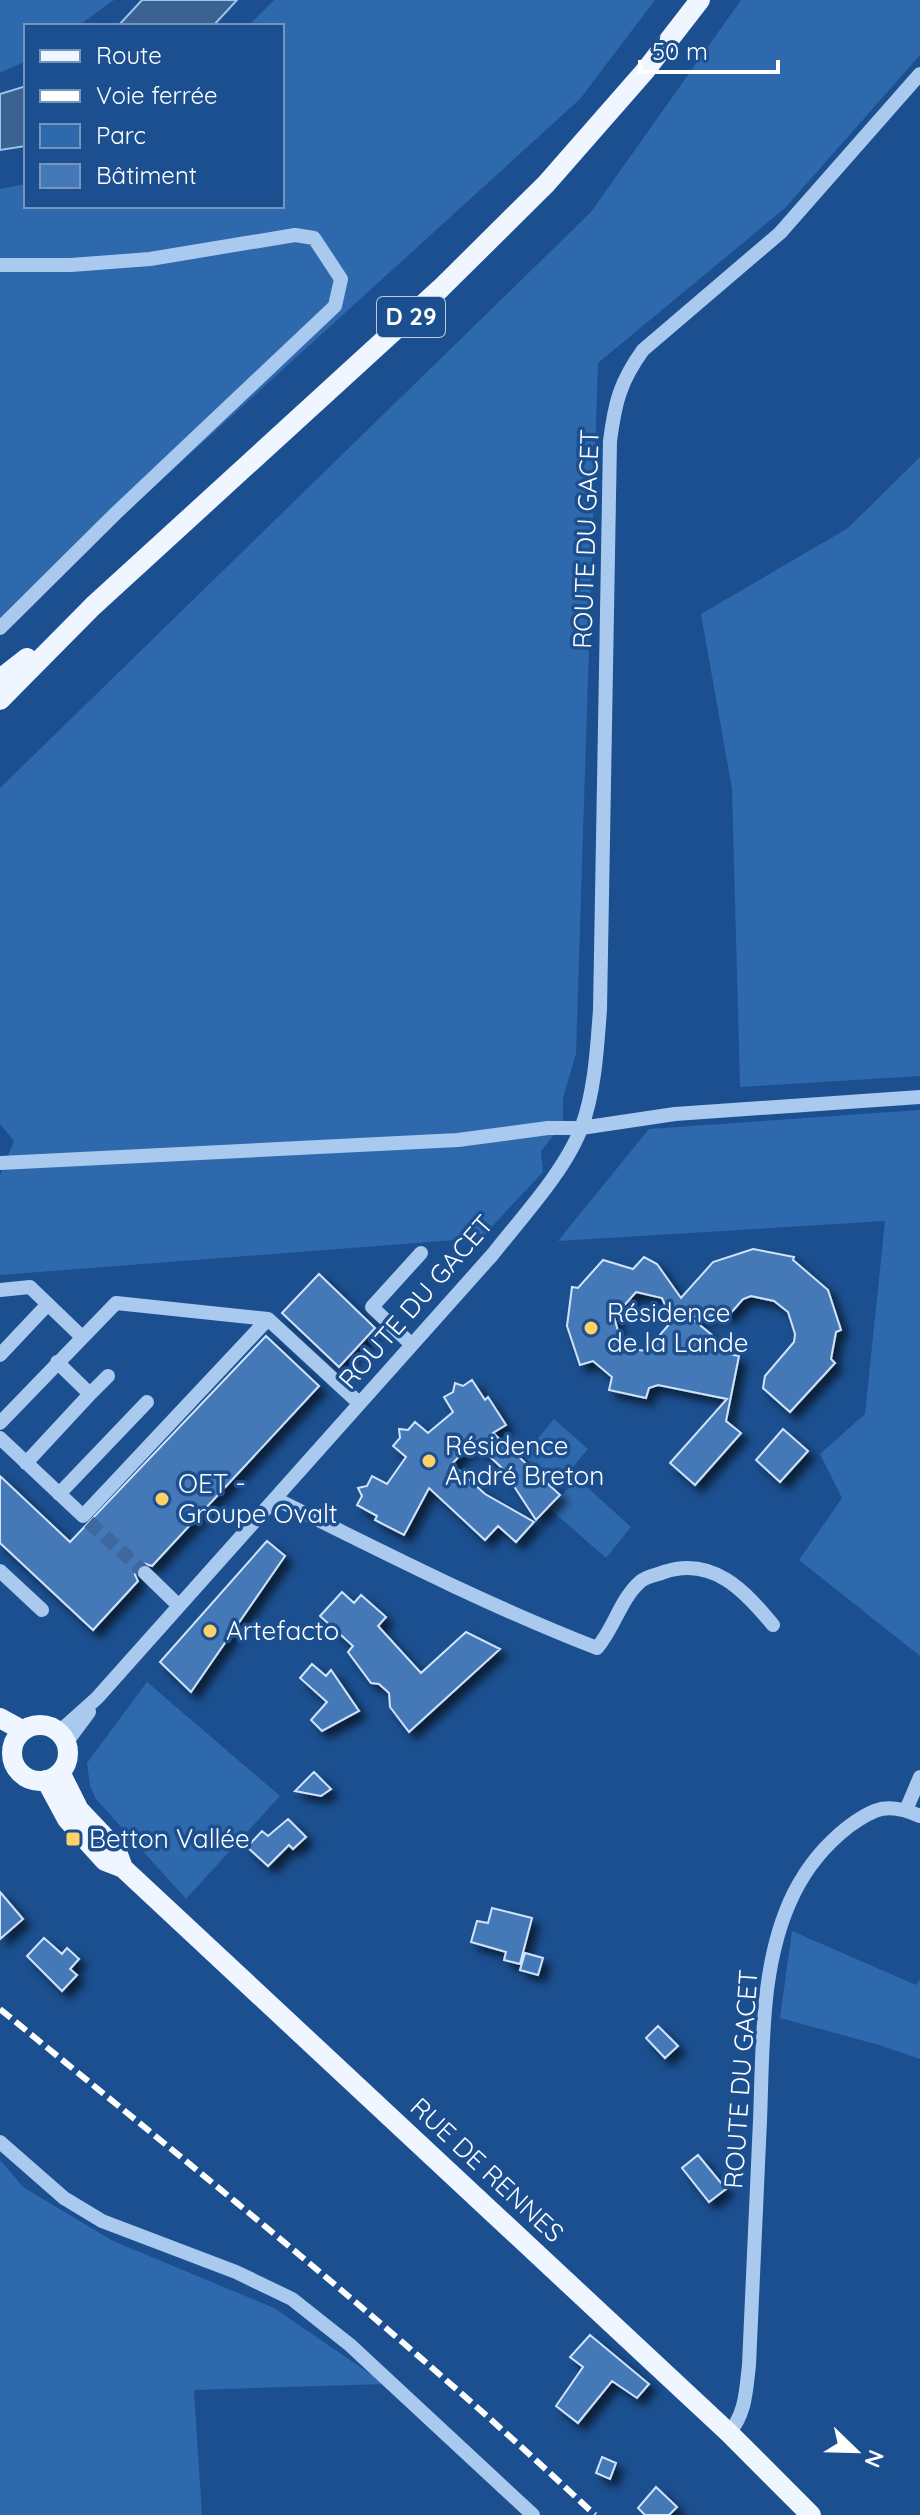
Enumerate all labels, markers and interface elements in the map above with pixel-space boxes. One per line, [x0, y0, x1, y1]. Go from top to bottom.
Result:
legend [24, 24, 284, 208]
scale bar [640, 24, 778, 74]
text: 50 m [652, 36, 708, 66]
text: Route [96, 40, 162, 70]
text: Voie ferrée [96, 80, 218, 110]
text: Parc [96, 120, 146, 150]
text: Bâtiment [96, 160, 197, 190]
road number: D 29 [377, 297, 445, 337]
street label: ROUTE DU GACET [565, 429, 606, 649]
street label: ROUTE DU GACET [331, 1208, 500, 1395]
place label: Résidence de la Lande [607, 1296, 748, 1359]
marker: Résidence de la Lande [582, 1319, 600, 1337]
place label: Résidence André Breton [445, 1429, 604, 1492]
marker: Résidence André Breton [420, 1452, 438, 1470]
place label: OET - Groupe Ovalt [178, 1467, 338, 1530]
marker: OET - Groupe Ovalt [153, 1490, 171, 1508]
place label: Artefacto [226, 1614, 339, 1647]
marker: Artefacto [201, 1622, 219, 1640]
place label: Betton Vallée [89, 1822, 250, 1855]
marker: Betton Vallée [64, 1830, 82, 1848]
street label: ROUTE DU GACET [716, 1968, 765, 2190]
street label: RUE DE RENNES [404, 2090, 571, 2249]
north arrow [816, 2411, 896, 2491]
text: N [858, 2446, 890, 2472]

